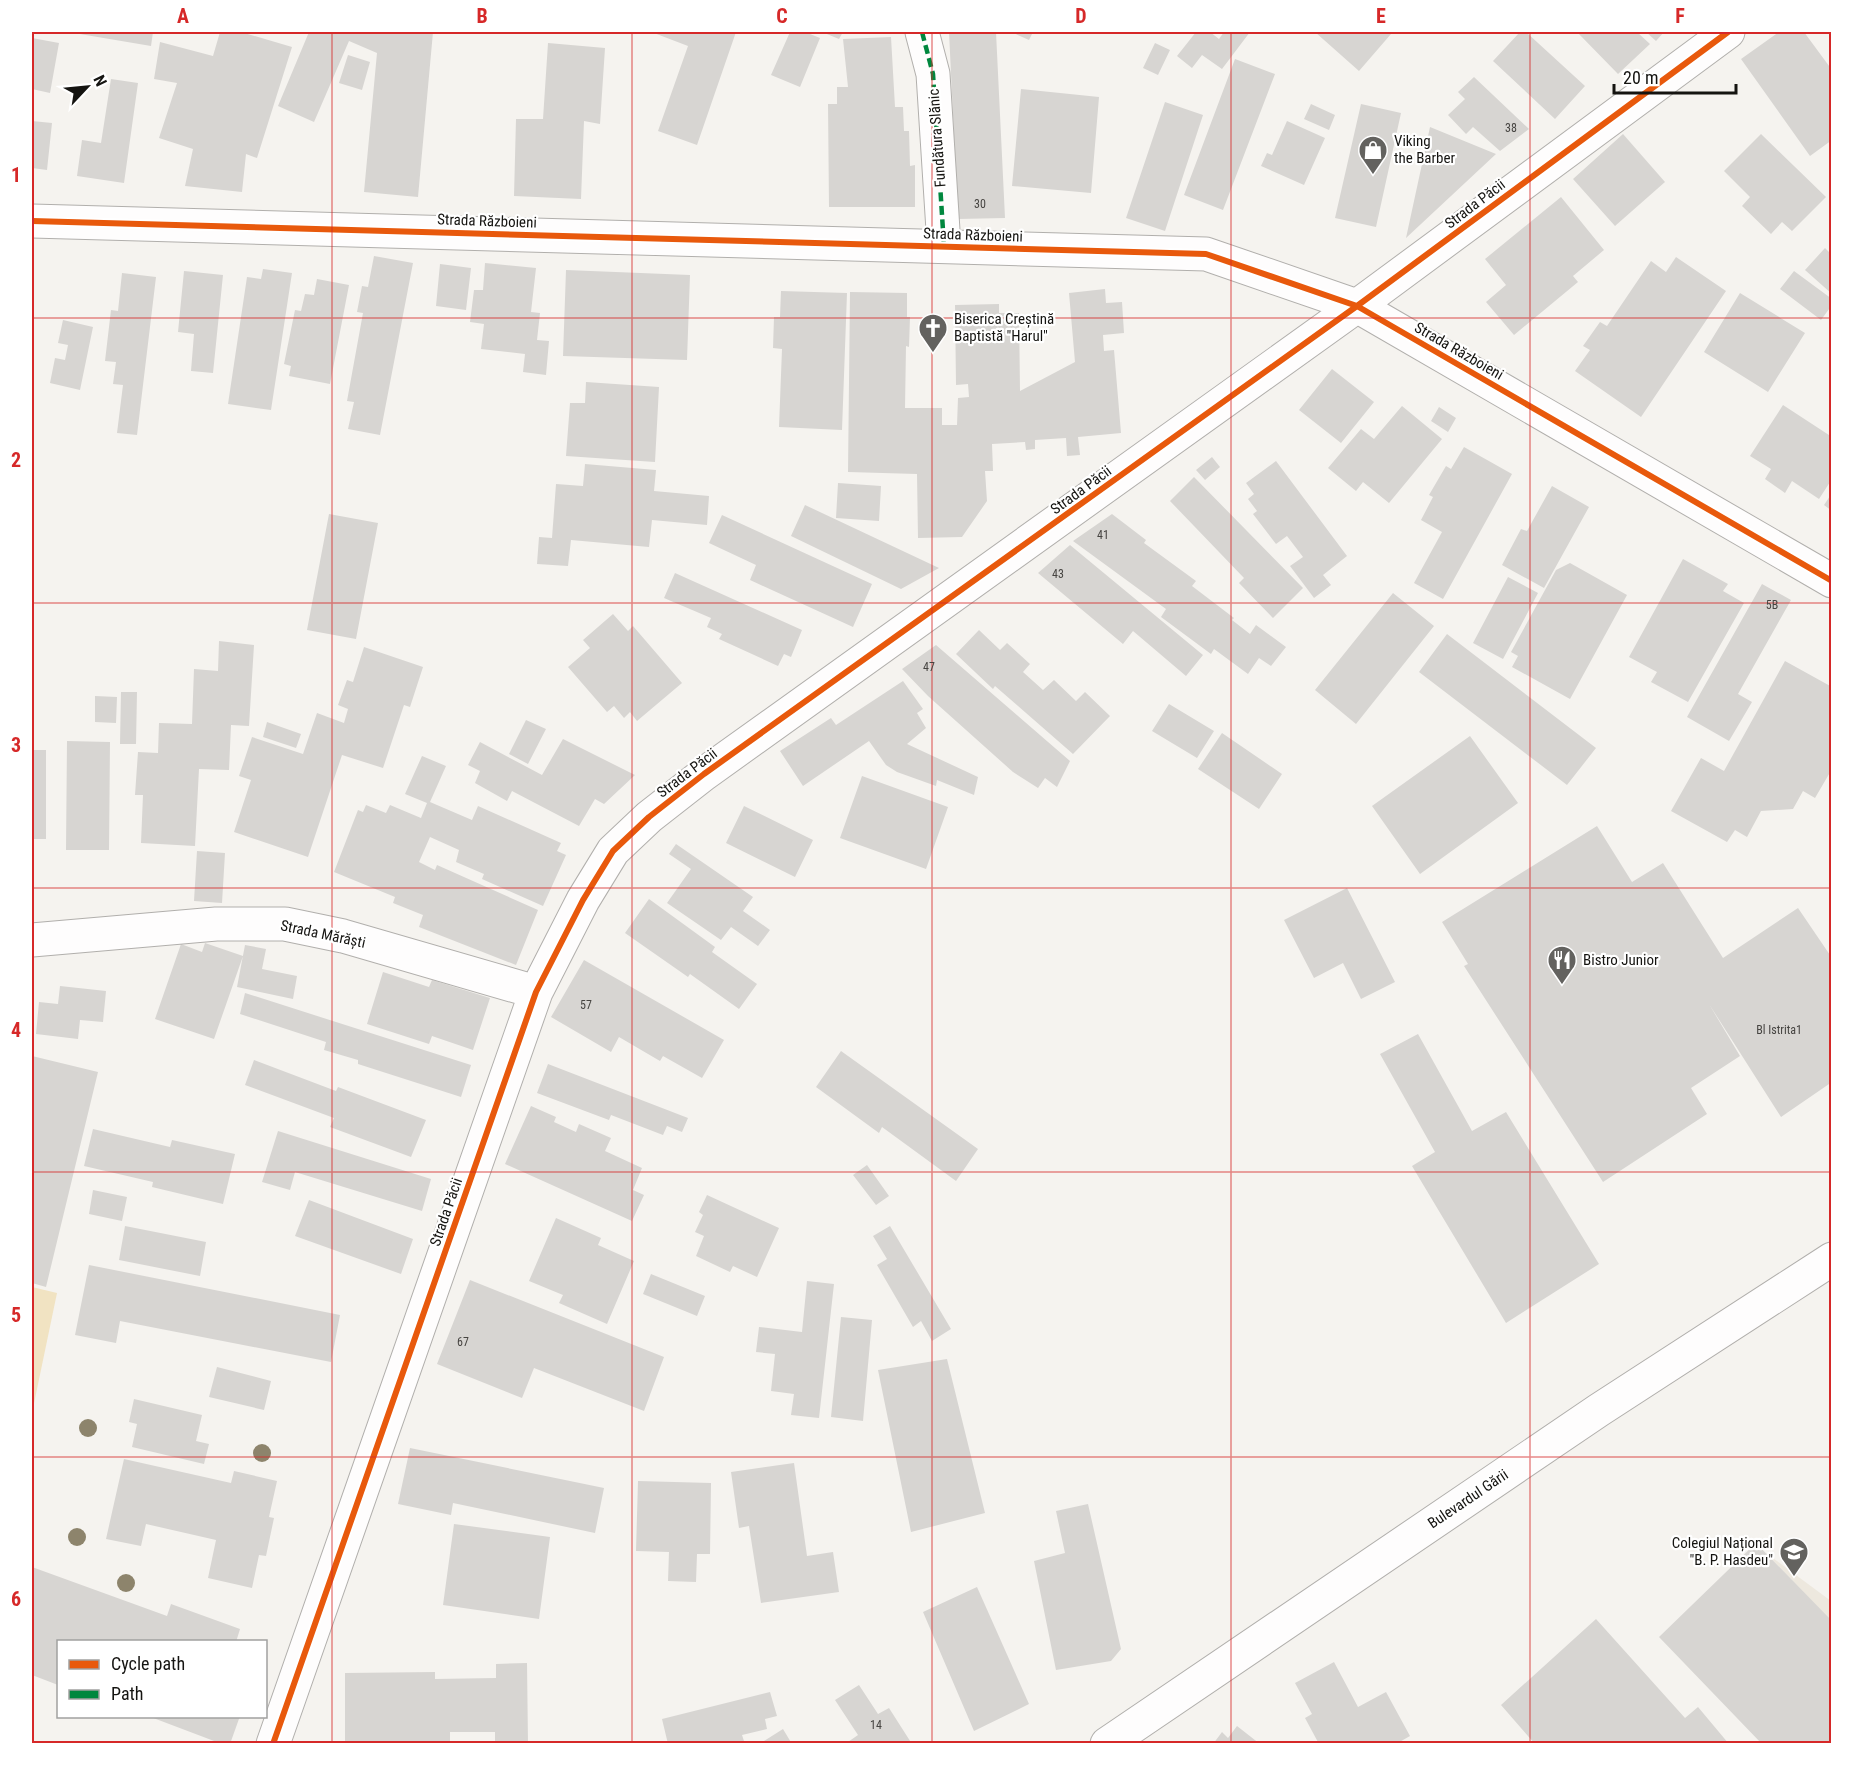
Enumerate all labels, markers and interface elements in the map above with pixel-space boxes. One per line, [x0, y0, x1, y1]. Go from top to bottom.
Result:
text: A [177, 4, 189, 28]
text: B [476, 4, 488, 28]
text: C [776, 4, 788, 28]
text: D [1075, 4, 1087, 28]
text: E [1376, 4, 1386, 28]
text: F [1675, 4, 1685, 28]
north arrow [57, 57, 117, 117]
scale bar [1614, 57, 1736, 95]
text: 20 m [1623, 67, 1658, 88]
text: N [89, 72, 111, 89]
street label: Fundătura Slănic [925, 88, 949, 188]
house number: 38 [1505, 121, 1517, 135]
place label: Viking the Barber [1394, 132, 1456, 167]
shop icon: Viking the Barber [1357, 134, 1389, 176]
text: 1 [11, 163, 21, 187]
street label: Strada Păcii [1441, 175, 1509, 233]
house number: 30 [974, 197, 986, 211]
street label: Strada Războieni [437, 210, 537, 232]
street label: Strada Războieni [923, 224, 1023, 246]
place label: Biserica Creștină Baptistă "Harul" [954, 310, 1054, 345]
church icon: Biserica Creștină Baptistă "Harul" [917, 312, 949, 354]
street label: Strada Războieni [1411, 318, 1507, 384]
text: 2 [11, 448, 21, 472]
street label: Strada Păcii [1047, 462, 1115, 518]
house number: 41 [1097, 528, 1109, 542]
house number: 43 [1052, 567, 1064, 581]
house number: 5B [1766, 598, 1778, 612]
house number: 47 [923, 660, 935, 674]
text: 3 [11, 733, 21, 757]
street label: Strada Păcii [653, 744, 721, 802]
street label: Strada Mărăști [279, 916, 367, 952]
restaurant icon: Bistro Junior [1546, 944, 1578, 986]
place label: Bistro Junior [1583, 951, 1659, 969]
house number: 57 [580, 998, 592, 1012]
text: 4 [11, 1018, 21, 1042]
house number: Bl Istrita1 [1756, 1023, 1802, 1037]
street label: Strada Păcii [426, 1176, 466, 1248]
text: 5 [11, 1303, 21, 1327]
house number: 67 [457, 1335, 469, 1349]
street label: Bulevardul Gării [1424, 1466, 1512, 1532]
place label: Colegiul Național "B. P. Hasdeu" [1672, 1534, 1773, 1569]
school or university icon: Colegiul Național "B. P. Hasdeu" [1778, 1536, 1810, 1578]
text: 6 [11, 1587, 21, 1611]
legend [57, 1640, 267, 1718]
text: Cycle path [111, 1653, 185, 1674]
text: Path [111, 1683, 144, 1704]
house number: 14 [870, 1718, 882, 1732]

